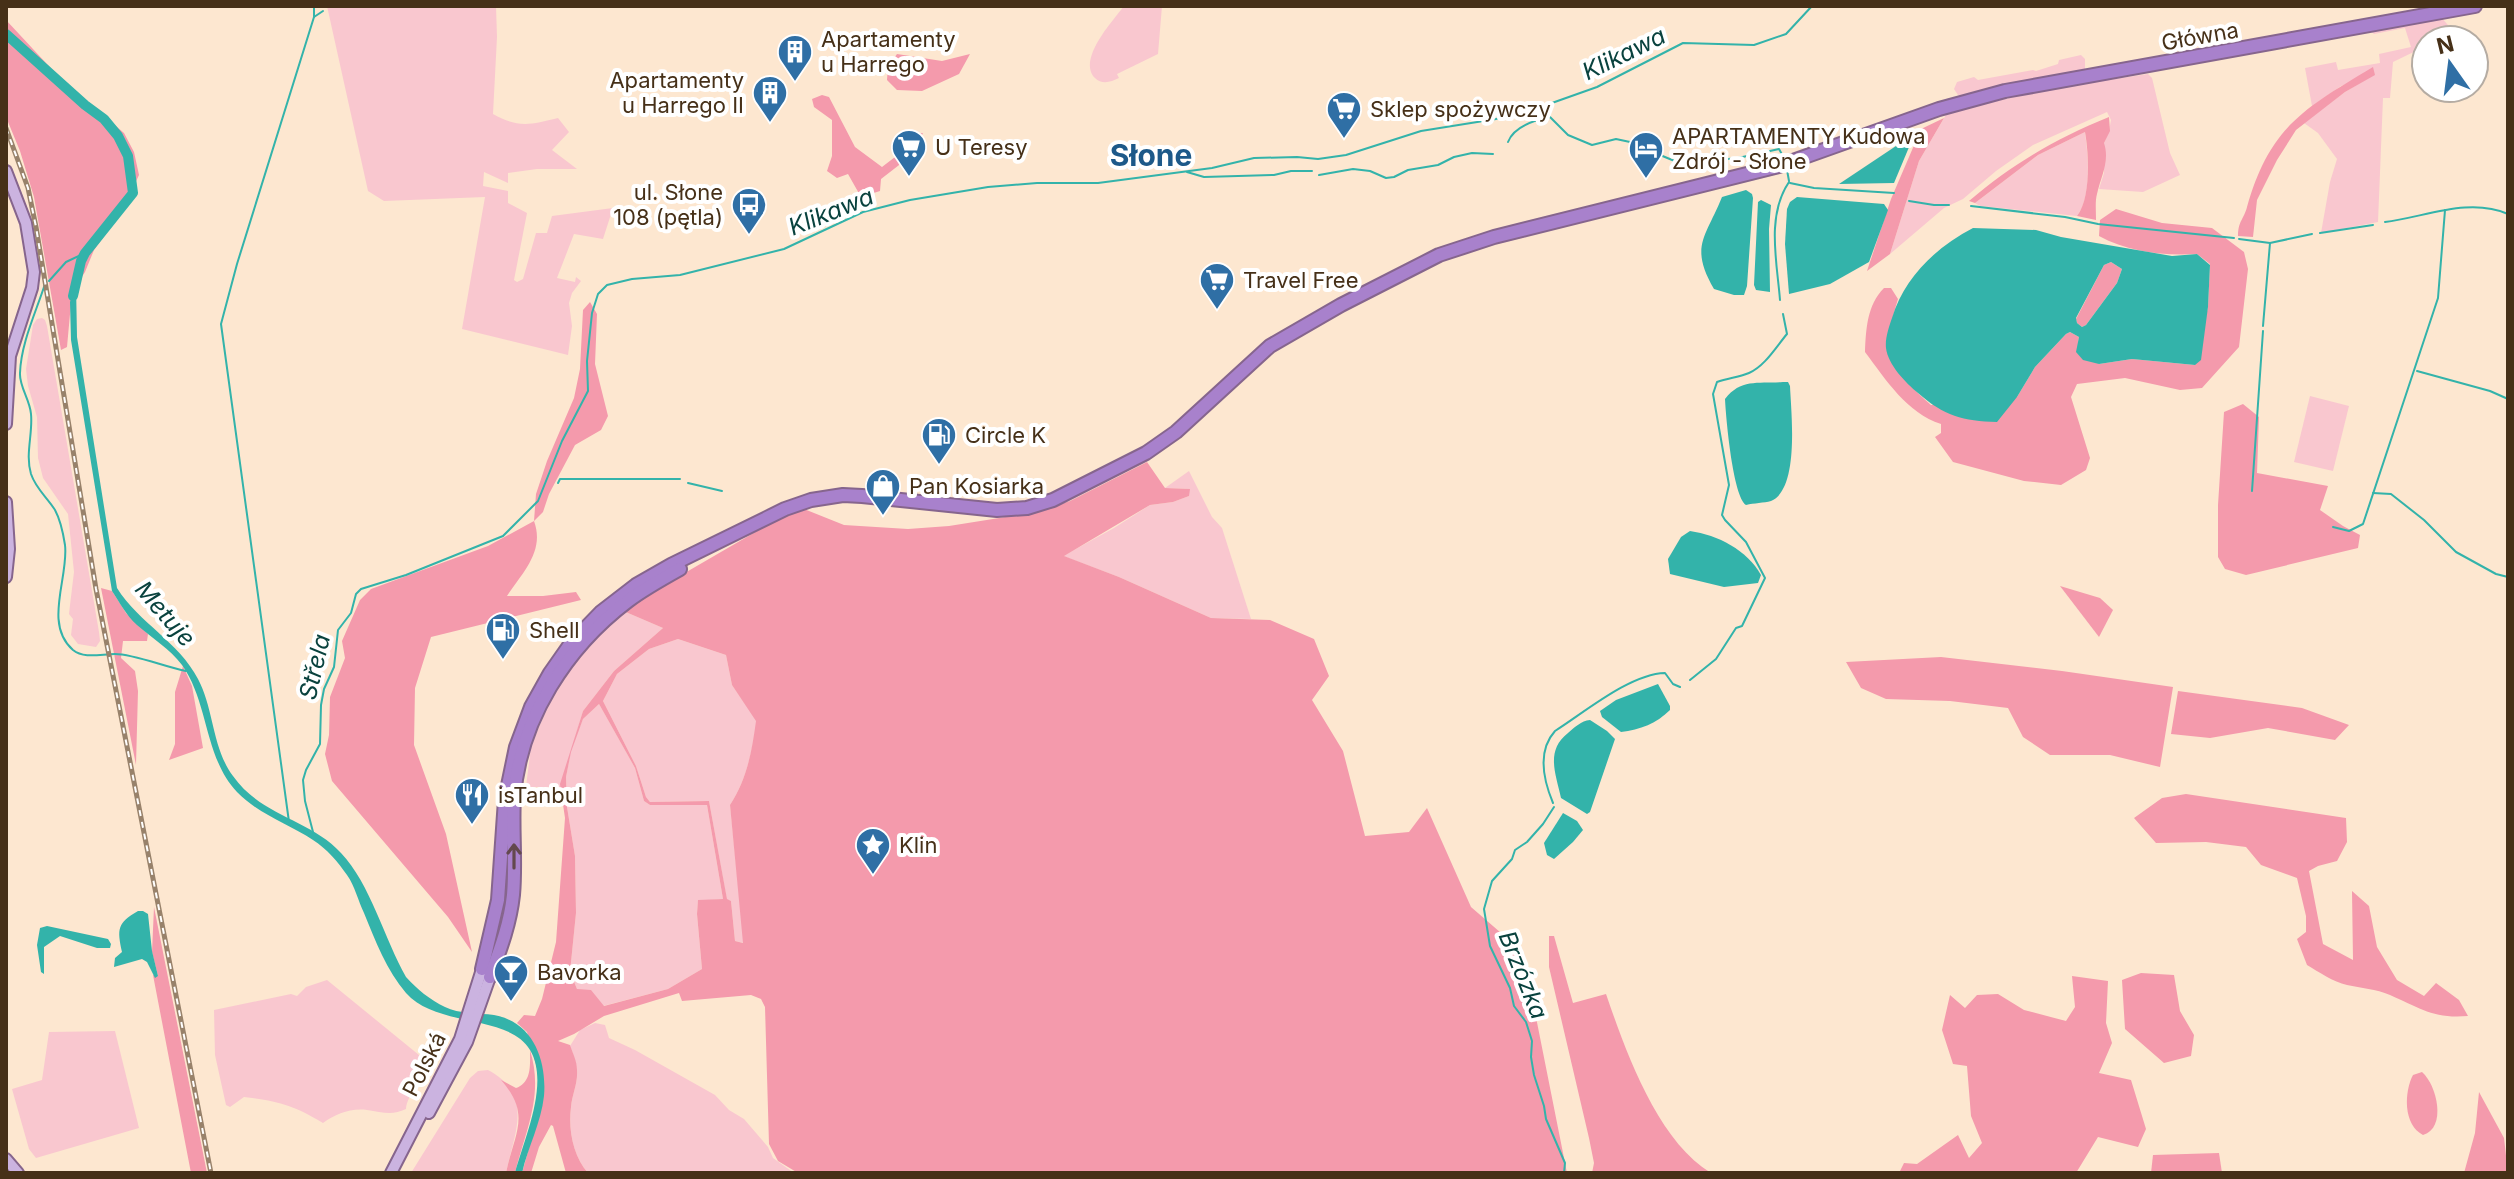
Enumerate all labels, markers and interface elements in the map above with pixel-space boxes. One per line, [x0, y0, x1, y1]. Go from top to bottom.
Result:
street label: Główna [2159, 16, 2241, 56]
water label: Klikawa [1577, 21, 1670, 86]
north arrow [2410, 24, 2490, 104]
place label: Apartamenty u Harrego [821, 26, 956, 77]
text: N [2434, 30, 2456, 59]
building icon: Apartamenty u Harrego [776, 33, 814, 83]
place label: Apartamenty u Harrego II [609, 67, 744, 118]
building icon: Apartamenty u Harrego II [751, 74, 789, 124]
supermarket icon: Sklep spożywczy [1325, 90, 1363, 140]
place label: Sklep spożywczy [1370, 96, 1551, 122]
place label: APARTAMENTY Kudowa Zdrój - Słone [1672, 123, 1926, 174]
supermarket icon: U Teresy [890, 128, 928, 178]
hotel icon: APARTAMENTY Kudowa Zdrój - Słone [1627, 130, 1665, 180]
place label: U Teresy [935, 134, 1028, 160]
district label: Słone [1110, 137, 1192, 173]
place label: ul. Słone 108 (pętla) [613, 179, 723, 230]
water label: Klikawa [784, 181, 878, 242]
bus stop icon: ul. Słone 108 (pętla) [730, 186, 768, 236]
supermarket icon: Travel Free [1198, 261, 1236, 311]
place label: Travel Free [1243, 267, 1358, 293]
fuel station icon: Circle K [920, 416, 958, 466]
place label: Circle K [965, 422, 1046, 448]
shop icon: Pan Kosiarka [864, 467, 902, 517]
place label: Pan Kosiarka [909, 473, 1044, 499]
water label: Metuje [129, 575, 202, 652]
fuel station icon: Shell [484, 611, 522, 661]
place label: Shell [529, 617, 580, 643]
water label: Střela [293, 631, 336, 702]
restaurant icon: isTanbul [453, 776, 491, 826]
place label: isTanbul [498, 782, 583, 808]
place icon: Klin [854, 826, 892, 876]
place label: Klin [899, 832, 937, 858]
one-way arrow [506, 843, 522, 870]
water label: Brzózka [1493, 927, 1554, 1023]
bar icon: Bavorka [492, 953, 530, 1003]
place label: Bavorka [537, 959, 622, 985]
street label: Polská [397, 1028, 451, 1100]

